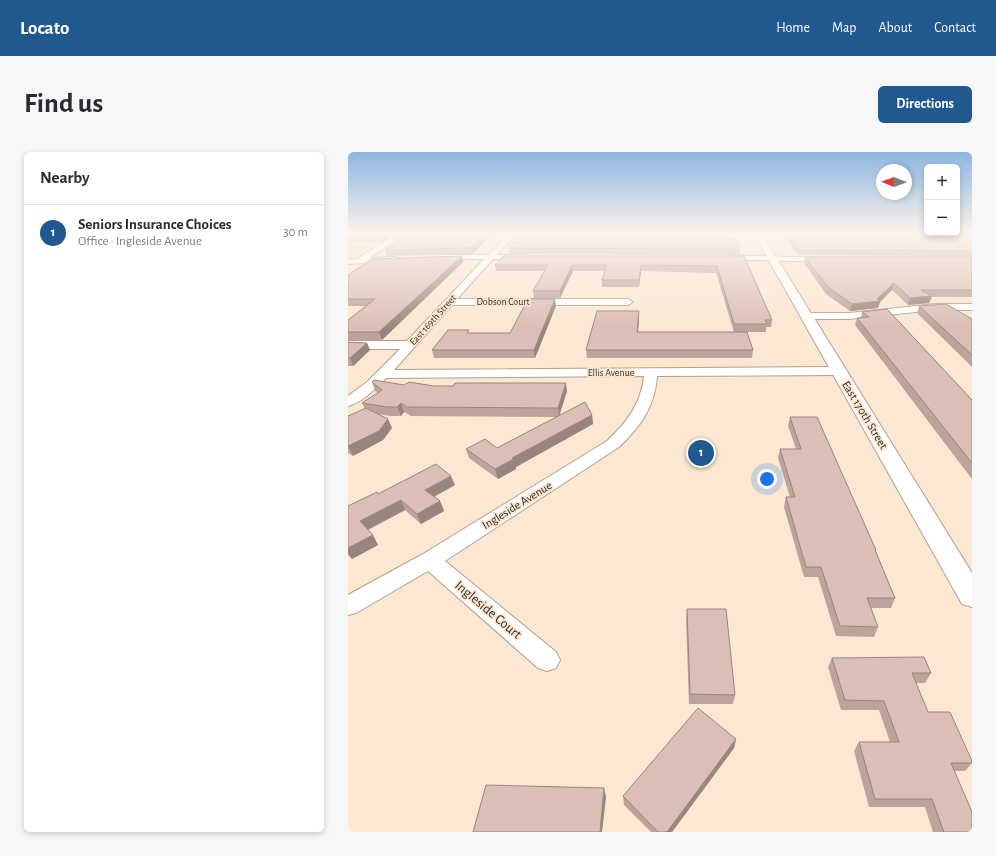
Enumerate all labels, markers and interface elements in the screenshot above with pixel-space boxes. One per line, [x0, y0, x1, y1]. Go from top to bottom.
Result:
text: Locato [20, 19, 69, 38]
text: Home [776, 21, 810, 35]
text: Map [832, 21, 856, 35]
text: About [878, 21, 912, 35]
text: Contact [934, 21, 976, 35]
button: Directions [878, 86, 972, 123]
text: Find us [24, 90, 103, 118]
north arrow [876, 164, 912, 200]
map controls [924, 164, 960, 236]
button: + [924, 164, 960, 200]
text: Nearby [40, 169, 90, 186]
button: − [924, 200, 960, 236]
text: Seniors Insurance Choices [78, 217, 232, 232]
text: 1 [51, 226, 55, 239]
text: 30 m [283, 226, 308, 239]
text: Office · Ingleside Avenue [78, 235, 202, 248]
street label: East 169th Street [408, 292, 459, 347]
street label: Dobson Court [476, 297, 530, 307]
street label: Ellis Avenue [588, 368, 635, 378]
street label: East 170th Street [840, 379, 890, 451]
pin: 1 [688, 438, 714, 468]
your location [757, 469, 777, 489]
street label: Ingleside Avenue [480, 479, 554, 531]
street label: Ingleside Court [452, 578, 524, 642]

